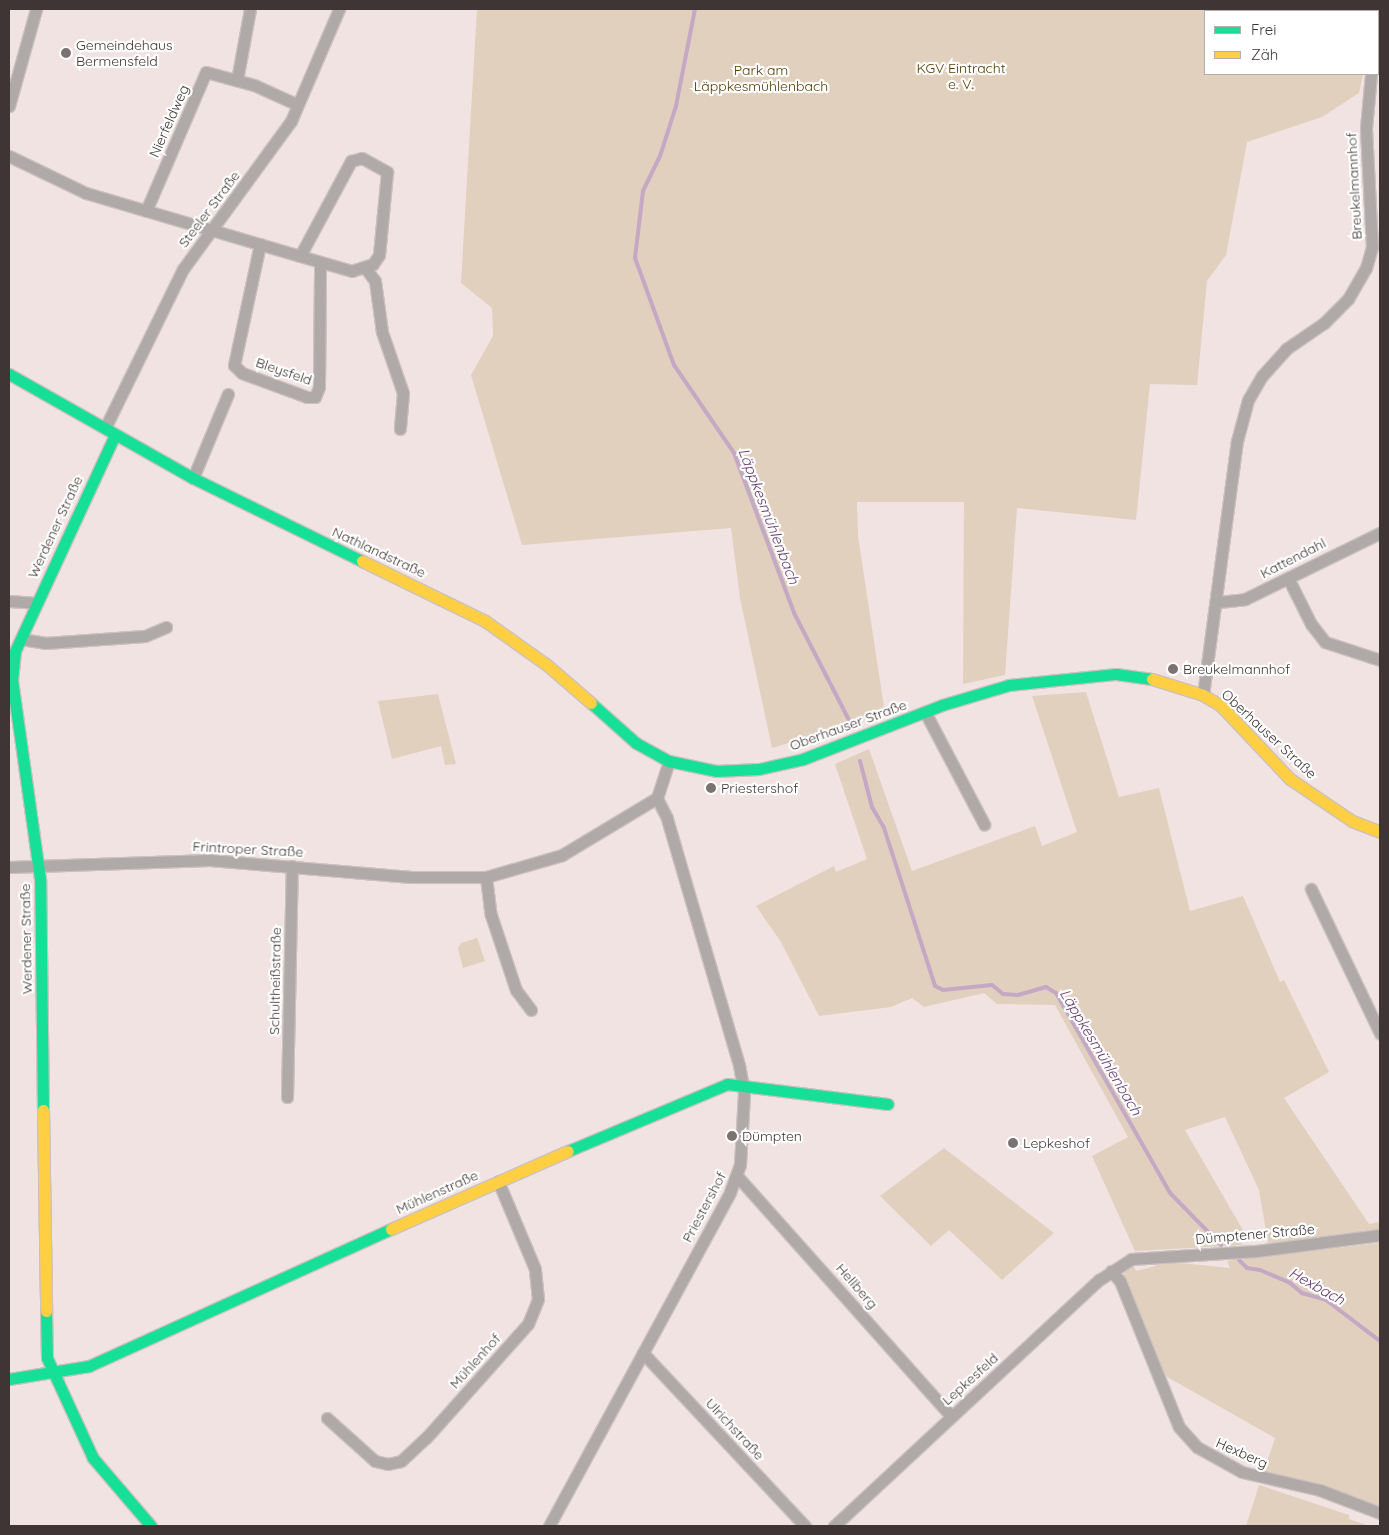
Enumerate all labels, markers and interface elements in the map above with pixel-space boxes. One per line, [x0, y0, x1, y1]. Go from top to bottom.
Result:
legend [1204, 10, 1379, 75]
text: Frei [1251, 20, 1277, 39]
place label: Gemeindehaus Bermensfeld [76, 37, 173, 70]
text: Zäh [1251, 45, 1278, 64]
marker: Gemeindehaus Bermensfeld [60, 47, 72, 59]
park label: KGV Eintracht e. V. [916, 60, 1006, 92]
park label: Park am Läppkesmühlenbach [694, 62, 828, 94]
street label: Nierfeldweg [146, 82, 192, 160]
street label: Breukelmannhof [1343, 132, 1365, 240]
street label: Steeler Straße [175, 167, 243, 251]
street label: Bleysfeld [254, 354, 314, 388]
water label: Läppkesmühlenbach [735, 446, 803, 586]
street label: Werdener Straße [24, 473, 86, 581]
street label: Nathlandstraße [330, 523, 428, 581]
street label: Kattendahl [1257, 534, 1329, 582]
place label: Breukelmannhof [1183, 661, 1290, 677]
marker: Breukelmannhof [1167, 663, 1179, 675]
street label: Oberhauser Straße [1218, 686, 1320, 782]
street label: Oberhauser Straße [787, 696, 909, 754]
place label: Priestershof [721, 780, 798, 796]
marker: Priestershof [705, 782, 717, 794]
street label: Frintroper Straße [192, 838, 304, 860]
street label: Werdener Straße [17, 884, 35, 994]
street label: Schultheißstraße [266, 927, 284, 1035]
water label: Läppkesmühlenbach [1056, 986, 1146, 1118]
place label: Dümpten [742, 1128, 802, 1144]
marker: Dümpten [726, 1130, 738, 1142]
place label: Lepkeshof [1023, 1135, 1090, 1151]
marker: Lepkeshof [1007, 1137, 1019, 1149]
street label: Mühlenstraße [393, 1166, 481, 1218]
street label: Priestershof [678, 1169, 730, 1245]
street label: Dümptener Straße [1195, 1220, 1315, 1248]
street label: Hellberg [833, 1260, 881, 1312]
water label: Hexbach [1286, 1263, 1348, 1309]
street label: Mühlenhof [446, 1330, 504, 1392]
street label: Lepkesfeld [939, 1350, 1001, 1408]
street label: Ulrichstraße [702, 1395, 768, 1463]
street label: Hexberg [1213, 1434, 1271, 1472]

